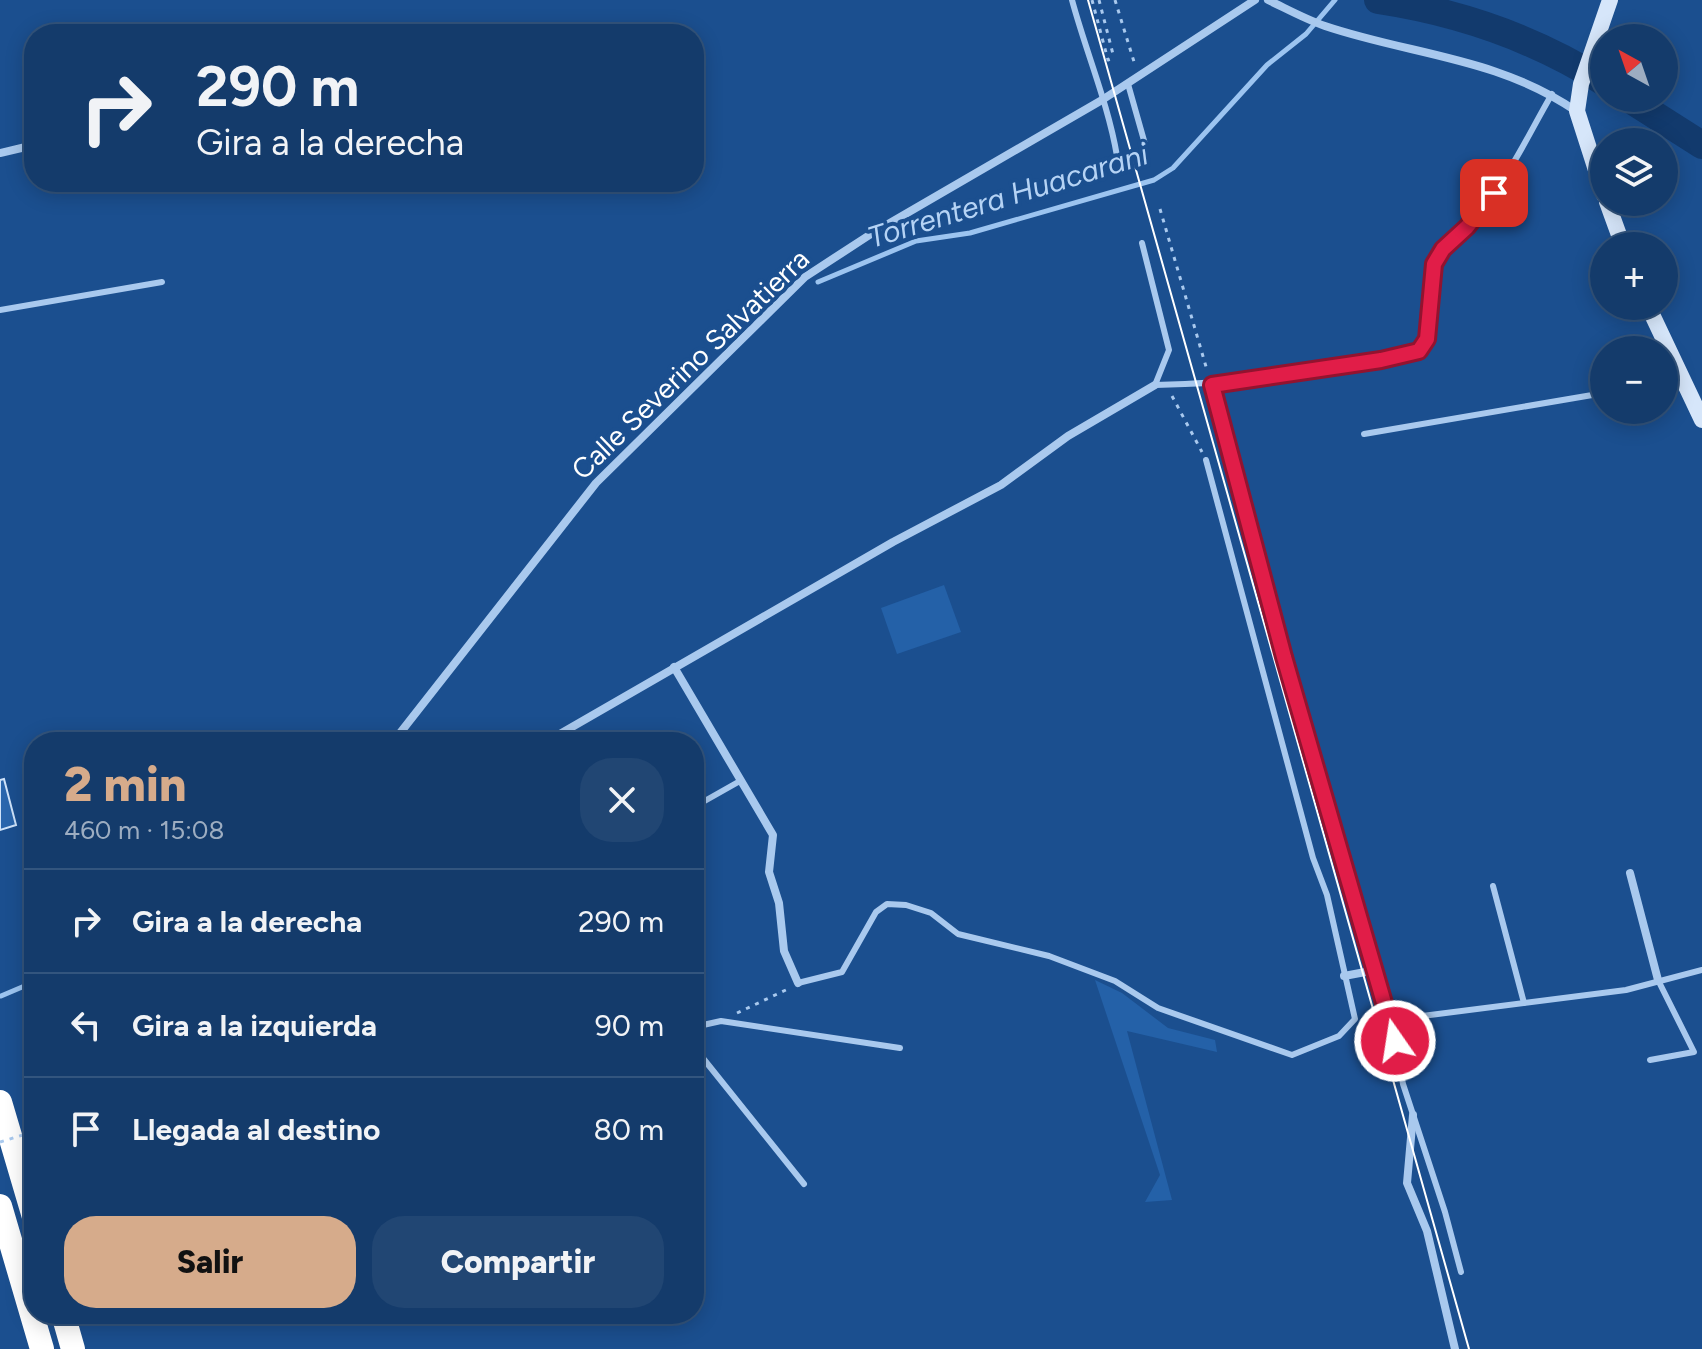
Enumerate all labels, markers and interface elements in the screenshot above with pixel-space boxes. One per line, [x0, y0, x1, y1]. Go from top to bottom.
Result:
north arrow [1590, 24, 1678, 112]
map controls [1590, 24, 1678, 424]
text: 290 m [196, 53, 359, 120]
icon: right [64, 56, 168, 160]
text: Gira a la derecha [196, 121, 464, 164]
button: layers [1590, 128, 1678, 216]
water label: Torrentera Huacarani [863, 135, 1153, 256]
pin [1460, 159, 1528, 227]
icon: arrive [1472, 171, 1516, 215]
button: + [1590, 232, 1678, 320]
street label: Calle Severino Salvatierra [564, 242, 816, 486]
button: − [1590, 336, 1678, 424]
text: 2 min [64, 755, 187, 813]
button: close [580, 758, 664, 842]
text: 460 m · 15:08 [64, 814, 224, 846]
icon: right [64, 899, 108, 943]
text: Gira a la derecha [132, 903, 362, 940]
text: 290 m [578, 903, 664, 940]
position arrow [1353, 999, 1437, 1083]
icon: left [64, 1003, 108, 1047]
text: Gira a la izquierda [132, 1007, 377, 1044]
text: 90 m [595, 1007, 664, 1044]
icon: arrive [64, 1107, 108, 1151]
text: Llegada al destino [132, 1111, 380, 1148]
text: 80 m [593, 1111, 664, 1148]
button: Salir [64, 1216, 356, 1308]
button: Compartir [372, 1216, 664, 1308]

